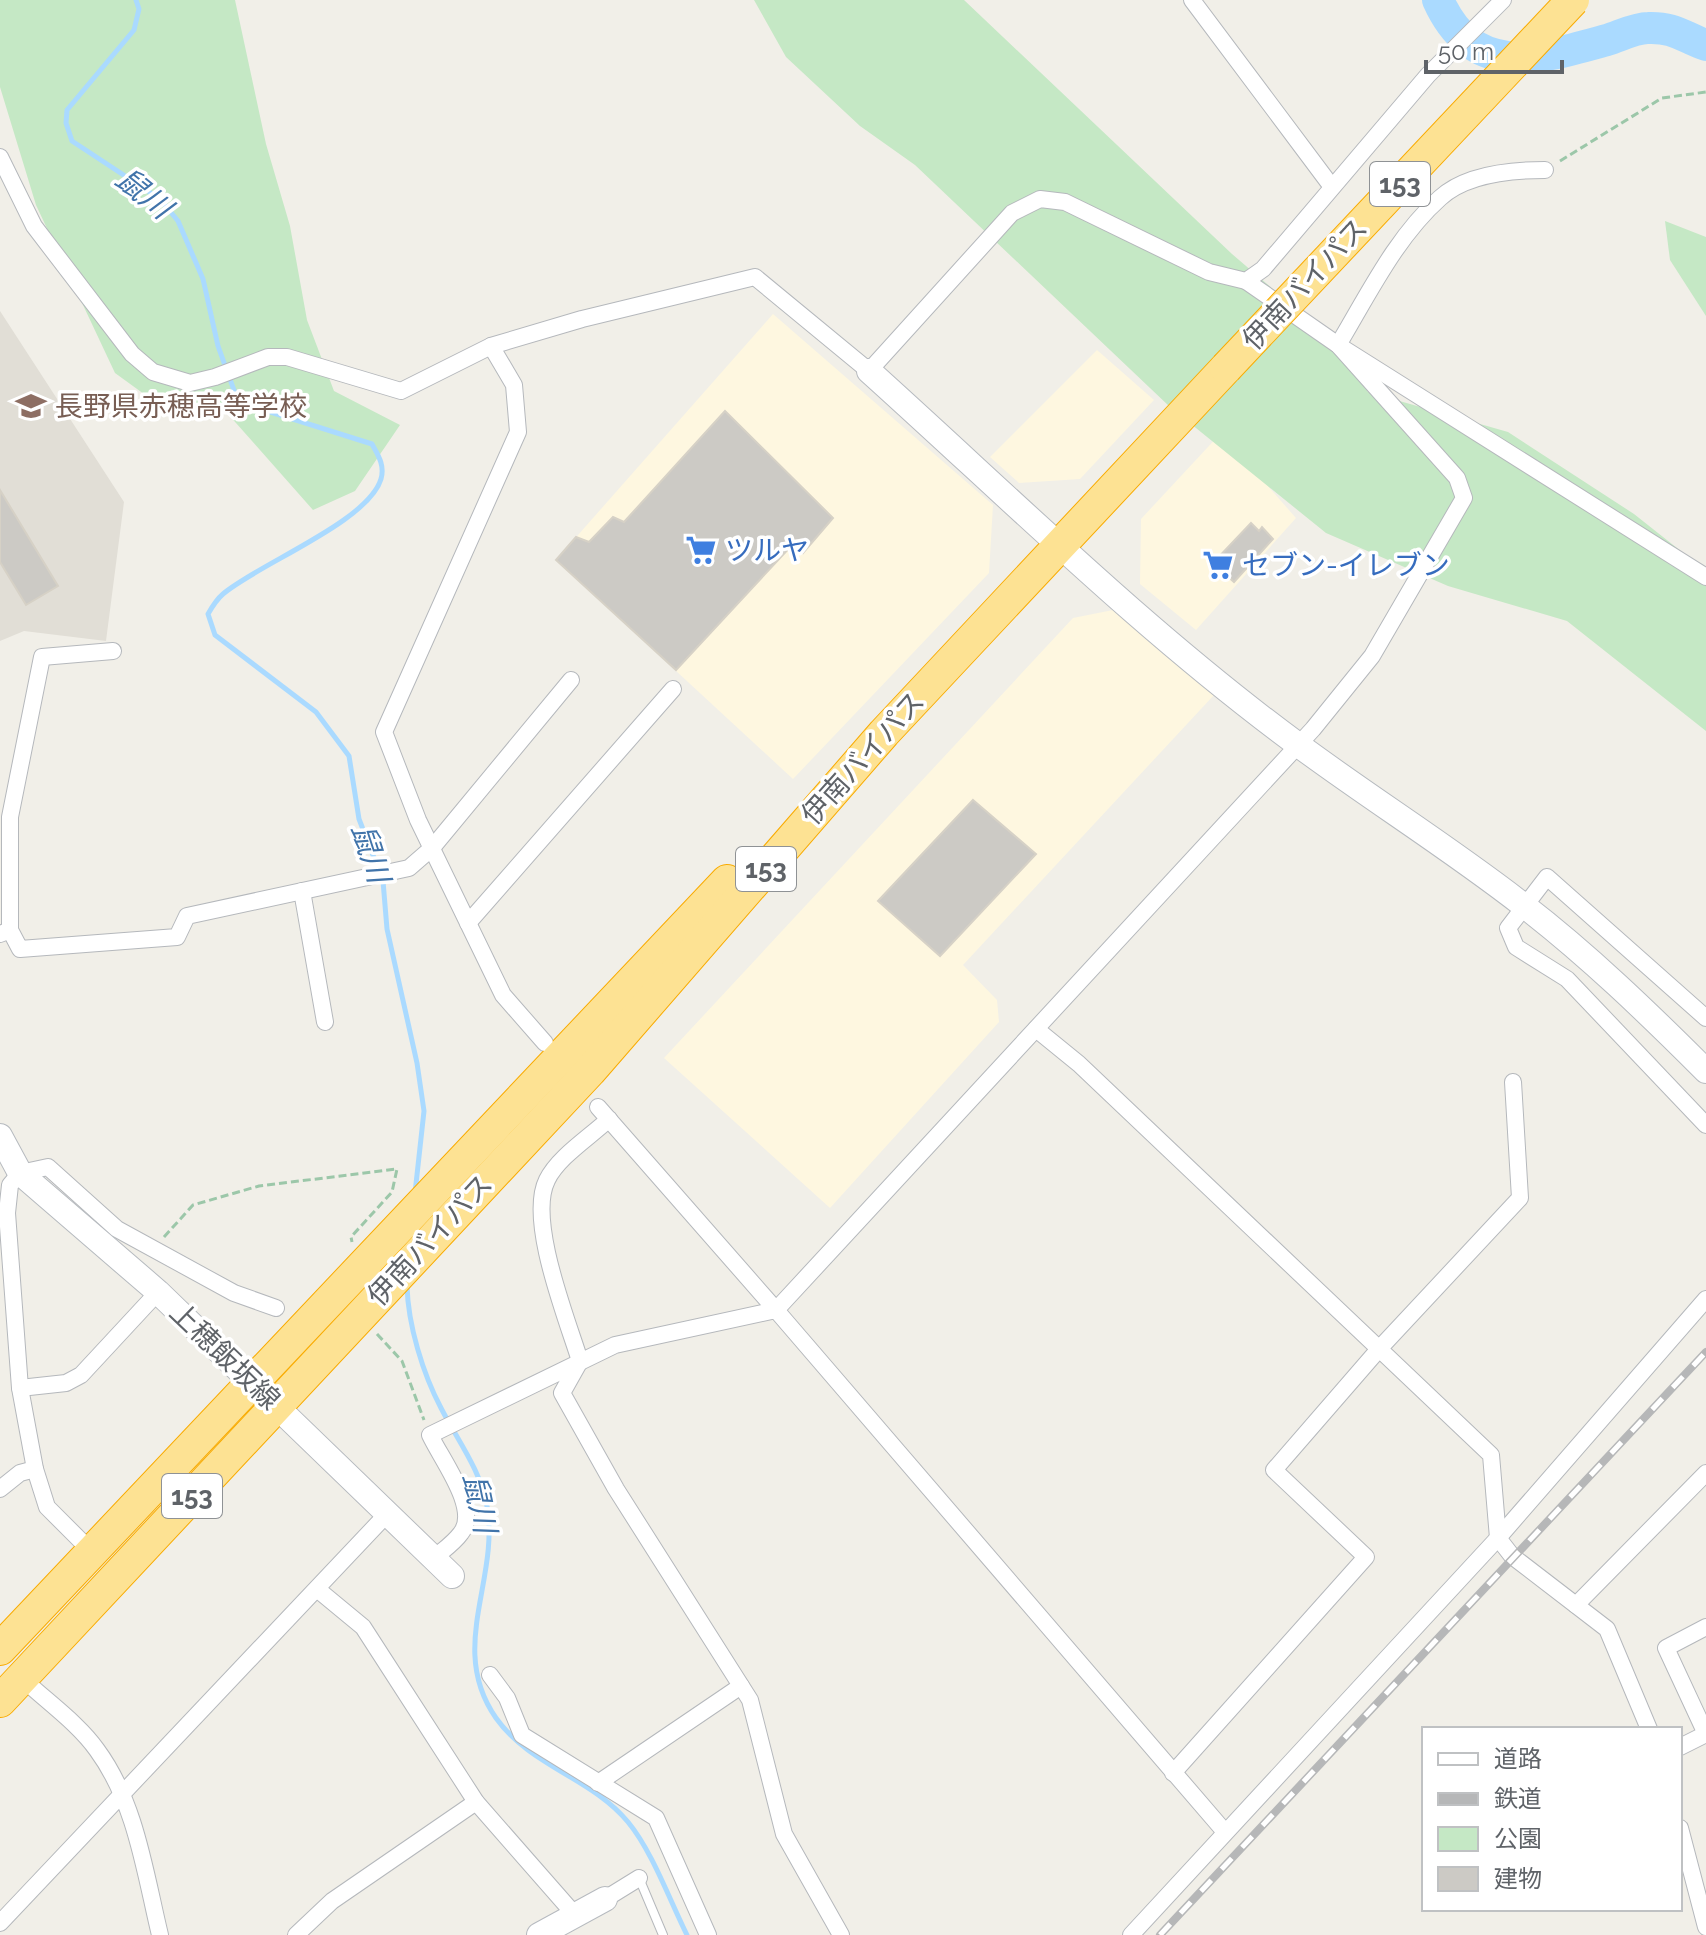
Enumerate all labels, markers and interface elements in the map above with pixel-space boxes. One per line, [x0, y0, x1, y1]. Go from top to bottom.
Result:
scale bar [1426, 24, 1562, 74]
text: 50 m [1438, 37, 1494, 66]
water label: 鼠川 [110, 161, 181, 227]
road number: 153 [1370, 162, 1430, 206]
street label: 伊南バイパス [1236, 212, 1374, 356]
school or university icon: 長野県赤穂高等学校 [14, 389, 48, 423]
place label: 長野県赤穂高等学校 [55, 390, 307, 423]
supermarket icon: ツルヤ [684, 533, 718, 567]
place label: ツルヤ [725, 534, 809, 567]
supermarket icon: セブン-イレブン [1201, 548, 1235, 582]
place label: セブン-イレブン [1242, 549, 1450, 582]
street label: 伊南バイパス [795, 685, 931, 831]
water label: 鼠川 [345, 819, 398, 890]
road number: 153 [736, 847, 796, 891]
street label: 伊南バイパス [361, 1168, 499, 1312]
street label: 上穂飯坂線 [163, 1295, 287, 1417]
water label: 鼠川 [457, 1470, 504, 1539]
road number: 153 [162, 1474, 222, 1518]
legend [1422, 1727, 1682, 1911]
text: 道路 [1494, 1744, 1542, 1773]
text: 鉄道 [1494, 1784, 1542, 1813]
text: 公園 [1494, 1824, 1542, 1853]
text: 建物 [1494, 1864, 1542, 1893]

